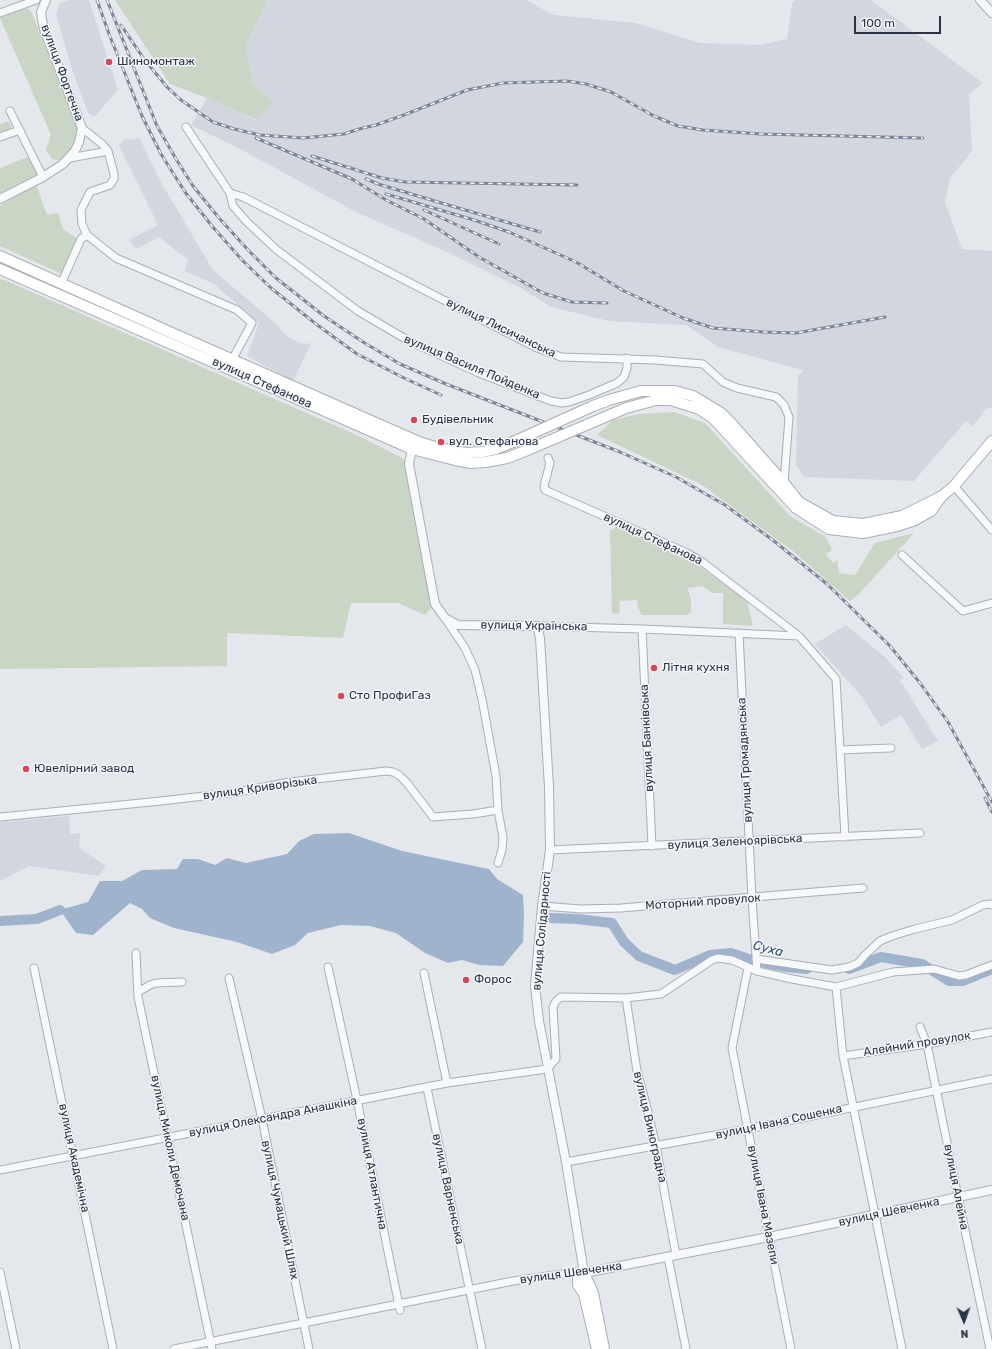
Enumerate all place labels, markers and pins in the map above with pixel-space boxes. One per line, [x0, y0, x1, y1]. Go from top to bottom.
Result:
place label: Шиномонтаж [117, 55, 195, 69]
marker: Шиномонтаж [104, 57, 114, 67]
place label: Будівельник [422, 413, 494, 427]
marker: Будівельник [409, 415, 419, 425]
place label: вул. Стефанова [449, 435, 538, 449]
marker: вул. Стефанова [436, 437, 446, 447]
place label: Літня кухня [662, 661, 730, 675]
marker: Літня кухня [649, 663, 659, 673]
place label: Сто ПрофиГаз [349, 689, 431, 703]
marker: Сто ПрофиГаз [336, 691, 346, 701]
place label: Ювелірний завод [34, 762, 134, 776]
marker: Ювелірний завод [21, 764, 31, 774]
place label: Форос [474, 973, 512, 987]
marker: Форос [461, 975, 471, 985]

